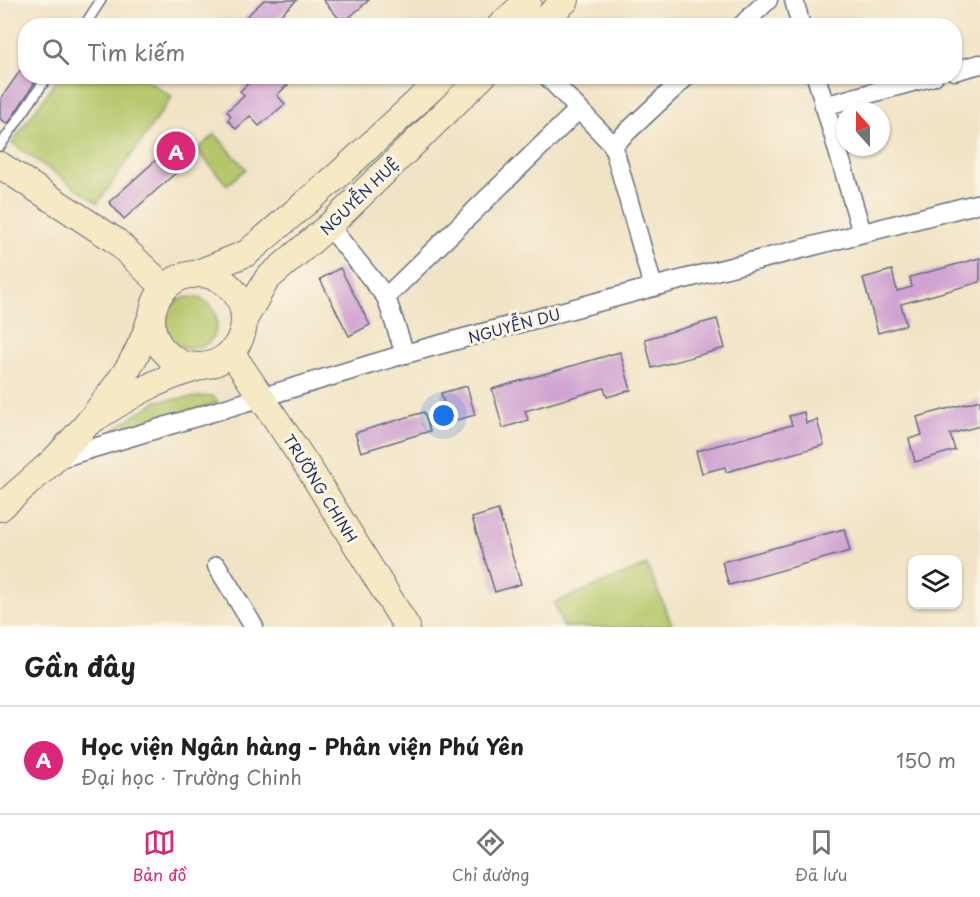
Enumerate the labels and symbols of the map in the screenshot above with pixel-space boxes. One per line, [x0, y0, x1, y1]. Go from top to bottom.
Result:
north arrow [836, 102, 890, 156]
pin: A [156, 128, 195, 174]
street label: NGUYỄN HUỆ [314, 152, 404, 240]
street label: NGUYỄN DU [465, 301, 563, 348]
your location [429, 401, 458, 430]
street label: TRƯỜNG CHINH [278, 429, 364, 547]

